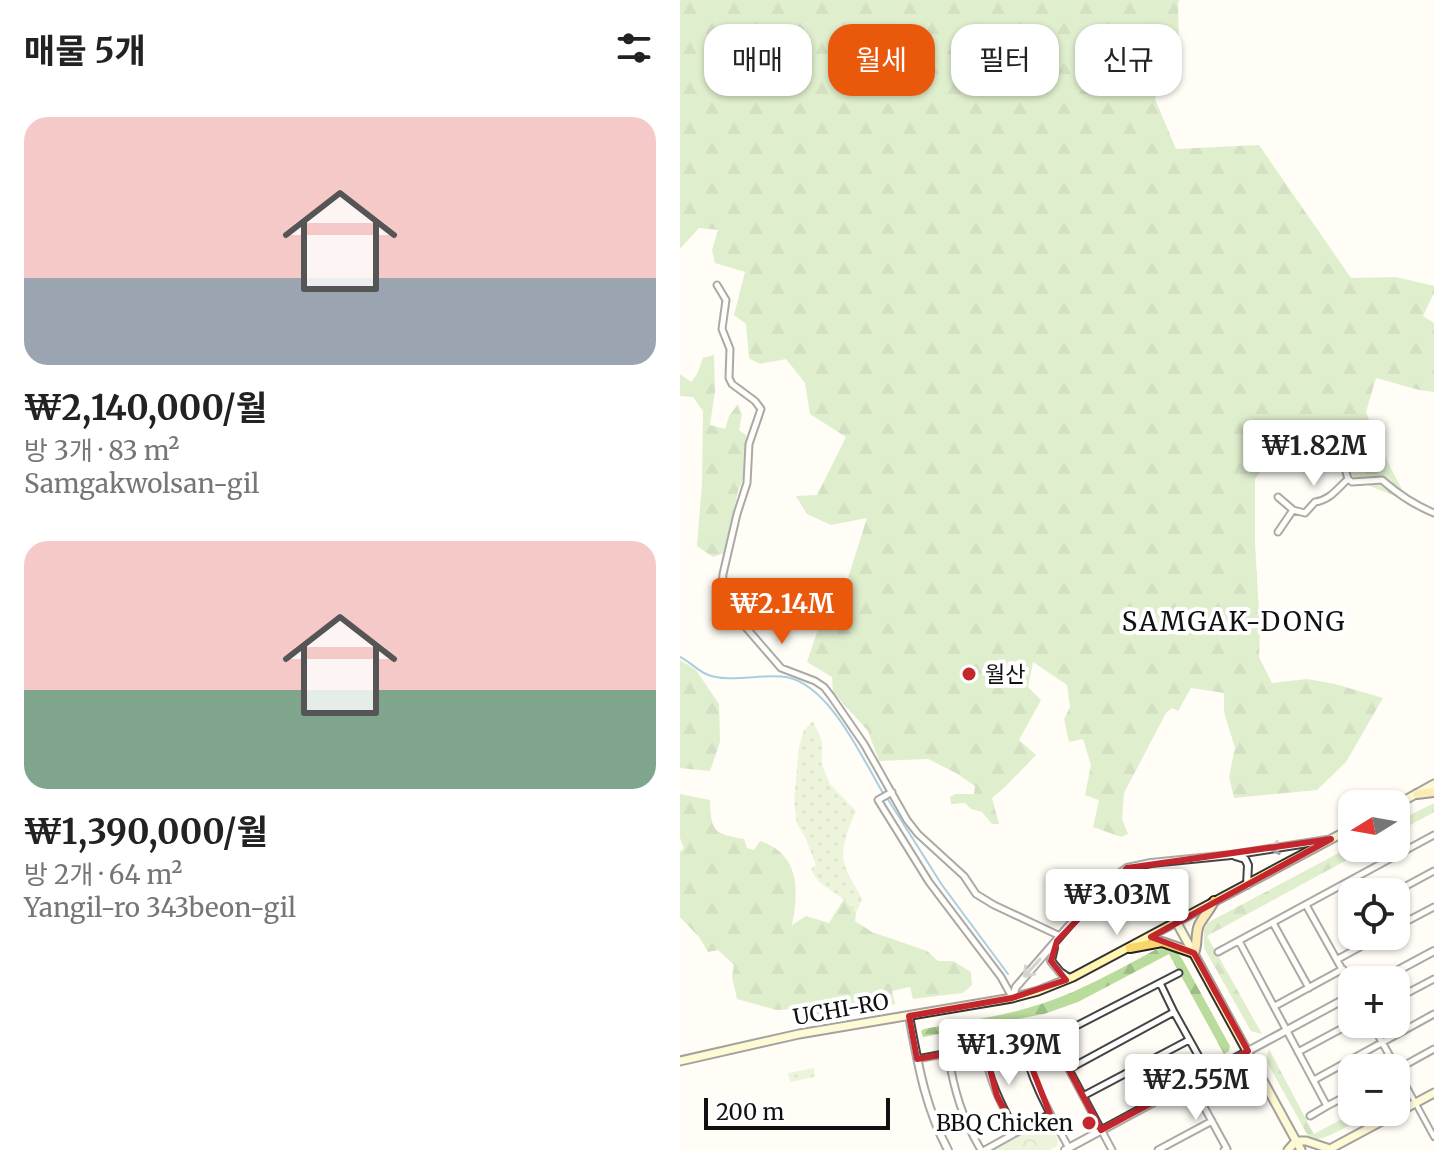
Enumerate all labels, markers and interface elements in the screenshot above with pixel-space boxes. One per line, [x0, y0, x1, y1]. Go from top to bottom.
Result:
chip: 매매 [704, 24, 812, 96]
chip: 월세 [828, 24, 935, 96]
chip: 필터 [951, 24, 1059, 96]
chip: 신규 [1075, 24, 1182, 96]
icon: filters [612, 26, 656, 70]
text: 매물 5개 [24, 30, 146, 72]
icon: home [268, 169, 412, 313]
text: ₩2,140,000/월 [24, 387, 267, 429]
pin: ₩1.82M [1249, 420, 1379, 488]
text: ₩1.82M [1261, 429, 1367, 462]
text: 방 3개 · 83 m² [24, 434, 179, 467]
text: Samgakwolsan-gil [24, 467, 259, 500]
pin: ₩2.14M [717, 578, 847, 646]
text: ₩2.14M [730, 587, 834, 620]
icon: home [268, 593, 412, 737]
district label: SAMGAK-DONG [1122, 605, 1346, 638]
place label: 월산 [985, 660, 1025, 688]
marker: 월산 [960, 665, 978, 683]
north arrow [1338, 790, 1410, 862]
map controls [1338, 790, 1410, 1126]
text: ₩1,390,000/월 [24, 811, 268, 853]
one-way arrow [1269, 841, 1294, 856]
text: 방 2개 · 64 m² [24, 858, 182, 891]
pin: ₩3.03M [1052, 869, 1182, 937]
text: ₩3.03M [1064, 878, 1170, 911]
button: locate [1338, 878, 1410, 950]
text: Yangil-ro 343beon-gil [24, 891, 296, 924]
one-way arrow [1023, 958, 1042, 978]
button: + [1338, 966, 1410, 1038]
street label: UCHI-RO [791, 987, 891, 1031]
pin: ₩1.39M [944, 1019, 1074, 1087]
text: ₩1.39M [957, 1028, 1061, 1061]
pin: ₩2.55M [1131, 1054, 1261, 1122]
button: − [1338, 1054, 1410, 1126]
text: ₩2.55M [1143, 1063, 1249, 1096]
scale bar [704, 1094, 890, 1130]
text: 200 m [716, 1098, 784, 1126]
place label: BBQ Chicken [936, 1109, 1073, 1137]
marker: BBQ Chicken [1080, 1114, 1098, 1132]

